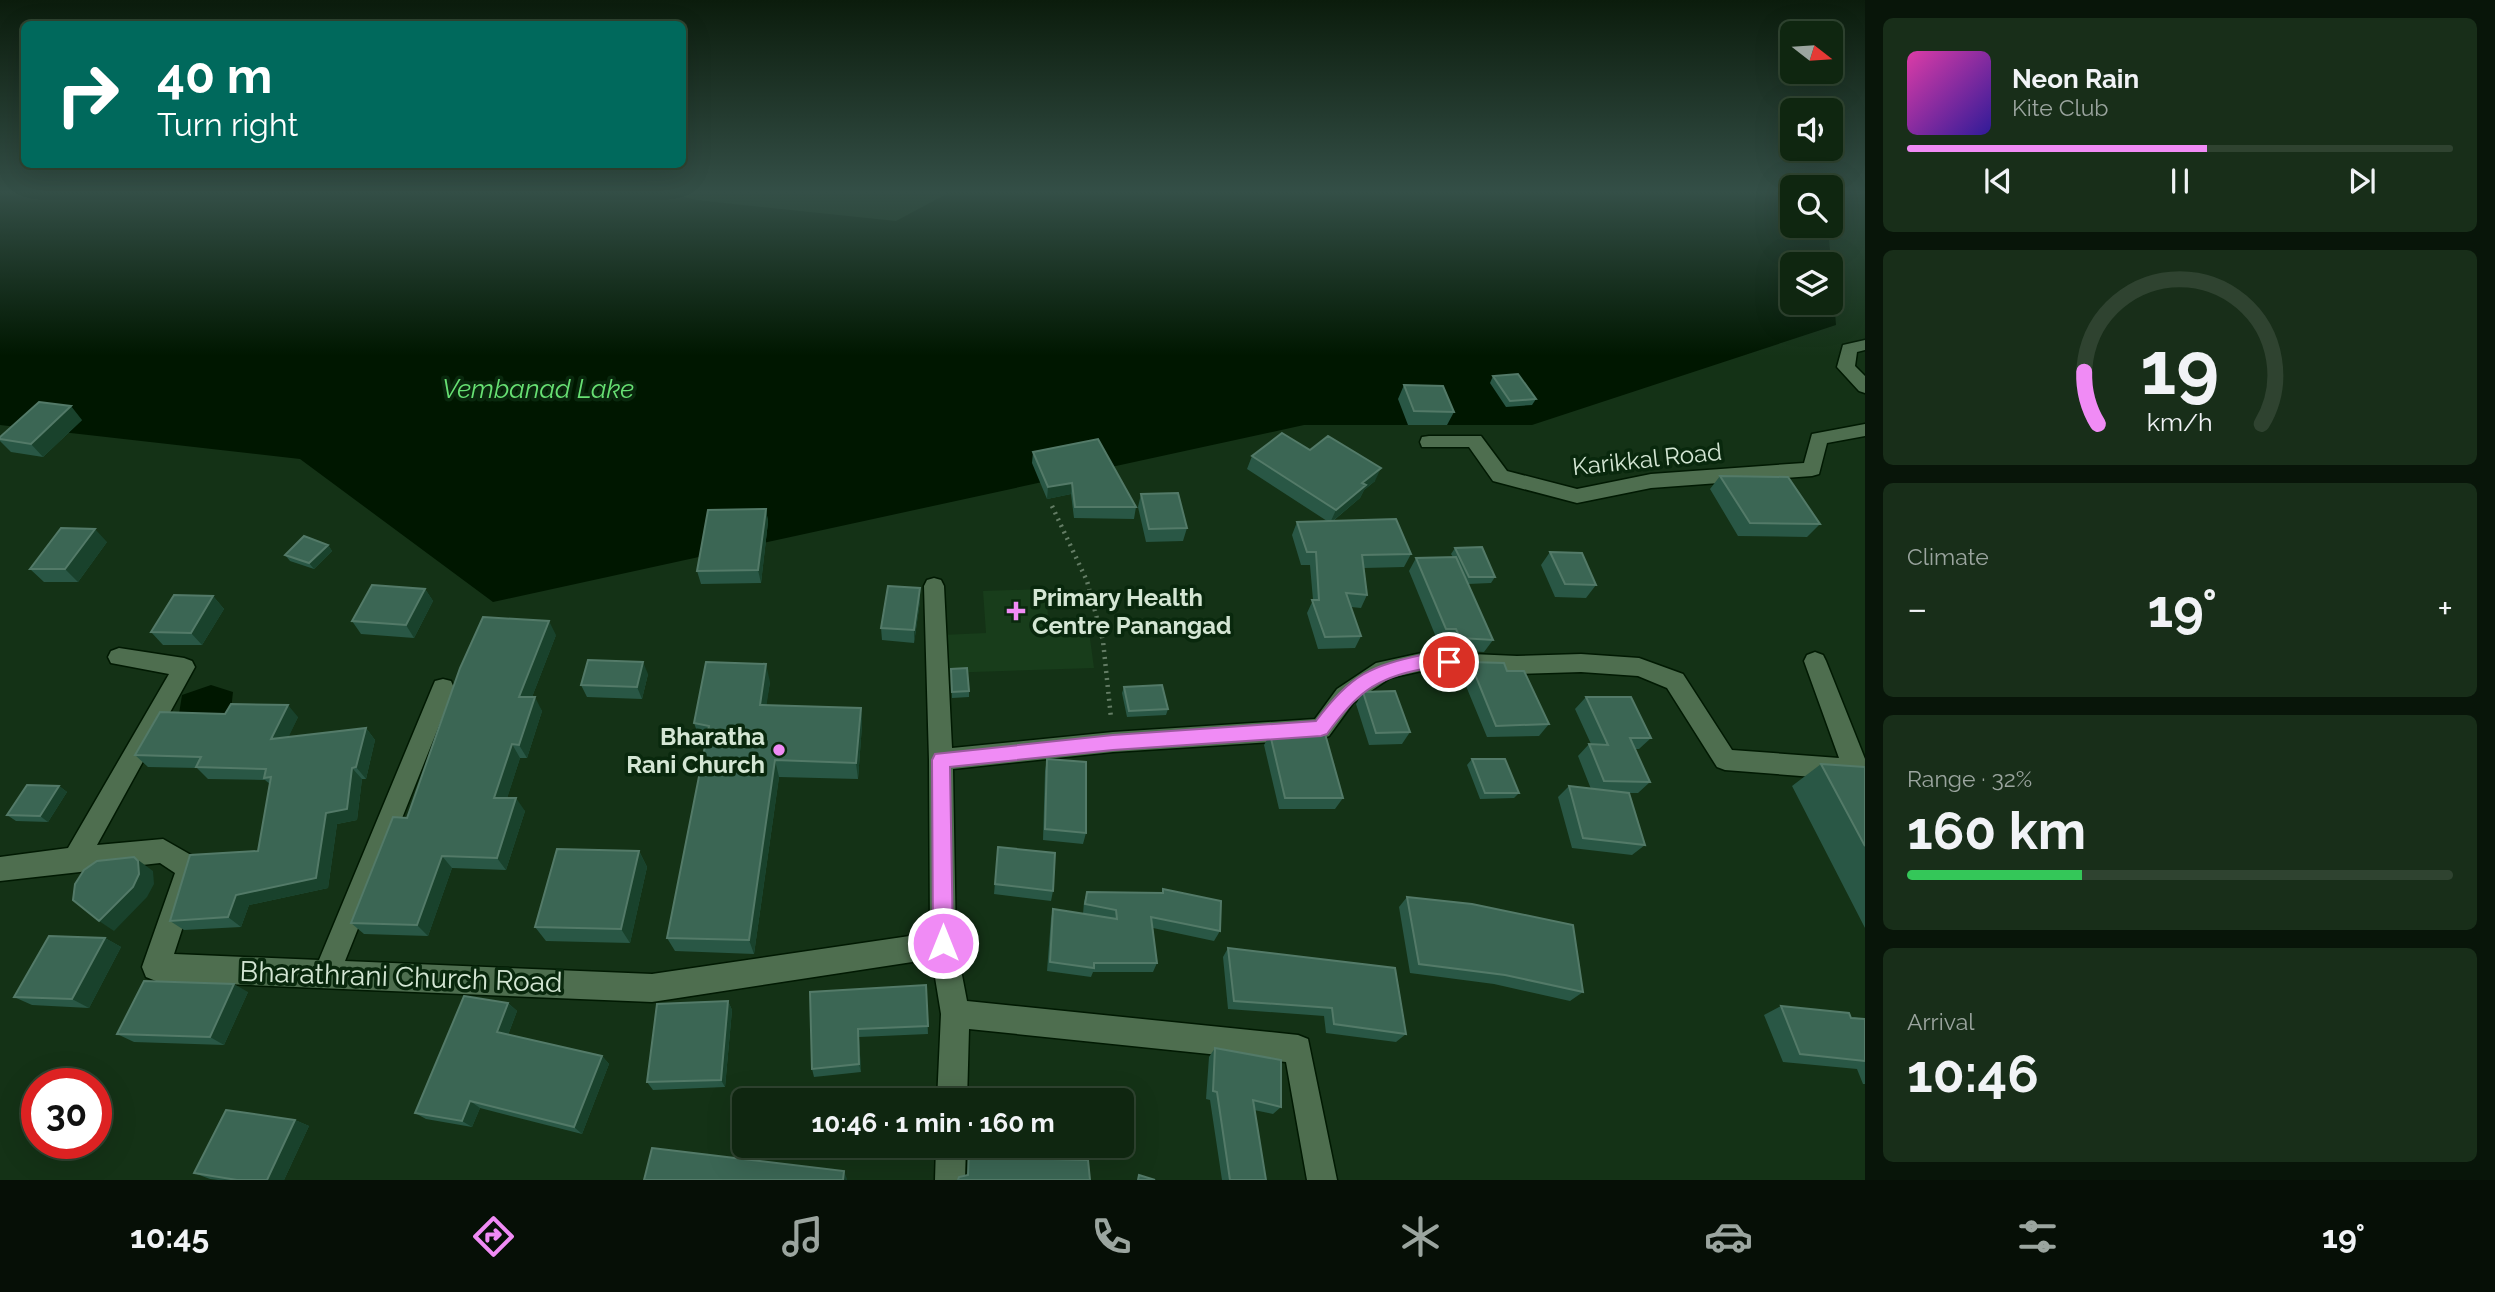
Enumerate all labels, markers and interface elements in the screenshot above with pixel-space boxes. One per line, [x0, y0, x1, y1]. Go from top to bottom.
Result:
north arrow [1780, 21, 1843, 84]
map controls [1780, 21, 1843, 315]
text: 40 m [157, 47, 272, 104]
icon: right [42, 49, 133, 140]
text: Neon Rain [2012, 64, 2139, 94]
text: Kite Club [2012, 94, 2109, 121]
button: sound [1780, 98, 1843, 161]
text: Turn right [157, 106, 298, 143]
icon: previous [1979, 162, 2017, 200]
icon: pause [2161, 162, 2199, 200]
icon: next [2343, 162, 2381, 200]
button: search [1780, 175, 1843, 238]
button: layers [1780, 252, 1843, 315]
text: 19 [2141, 326, 2219, 411]
water label: Vembanad Lake [442, 374, 634, 404]
text: km/h [2147, 406, 2213, 436]
street label: Karikkal Road [1571, 437, 1723, 481]
text: Climate [1907, 543, 1989, 570]
text: 19° [2148, 578, 2217, 639]
place label: Primary Health Centre Panangad [1032, 583, 1232, 640]
text: − [1907, 586, 1927, 631]
text: + [2437, 586, 2453, 631]
marker: Primary Health Centre Panangad [1006, 601, 1026, 621]
pin [1419, 632, 1479, 692]
icon: arrive [1430, 643, 1468, 681]
place label: Bharatha Rani Church [626, 722, 765, 779]
marker: Bharatha Rani Church [771, 742, 787, 758]
text: Range · 32% [1907, 765, 2032, 792]
text: 160 km [1907, 800, 2086, 861]
position arrow [906, 906, 980, 980]
street label: Bharathrani Church Road [239, 955, 563, 999]
text: Arrival [1907, 1008, 1974, 1035]
text: 10:46 [1907, 1043, 2039, 1104]
speed limit sign: 30 [21, 1068, 112, 1159]
text: 10:46 · 1 min · 160 m [811, 1108, 1055, 1138]
icon: directions [469, 1212, 518, 1261]
icon: music [778, 1212, 827, 1261]
icon: phone [1087, 1212, 1136, 1261]
icon: climate [1396, 1212, 1445, 1261]
icon: car [1704, 1212, 1753, 1261]
icon: filters [2013, 1212, 2062, 1261]
text: 10:45 [130, 1218, 209, 1255]
text: 19° [2322, 1218, 2365, 1255]

